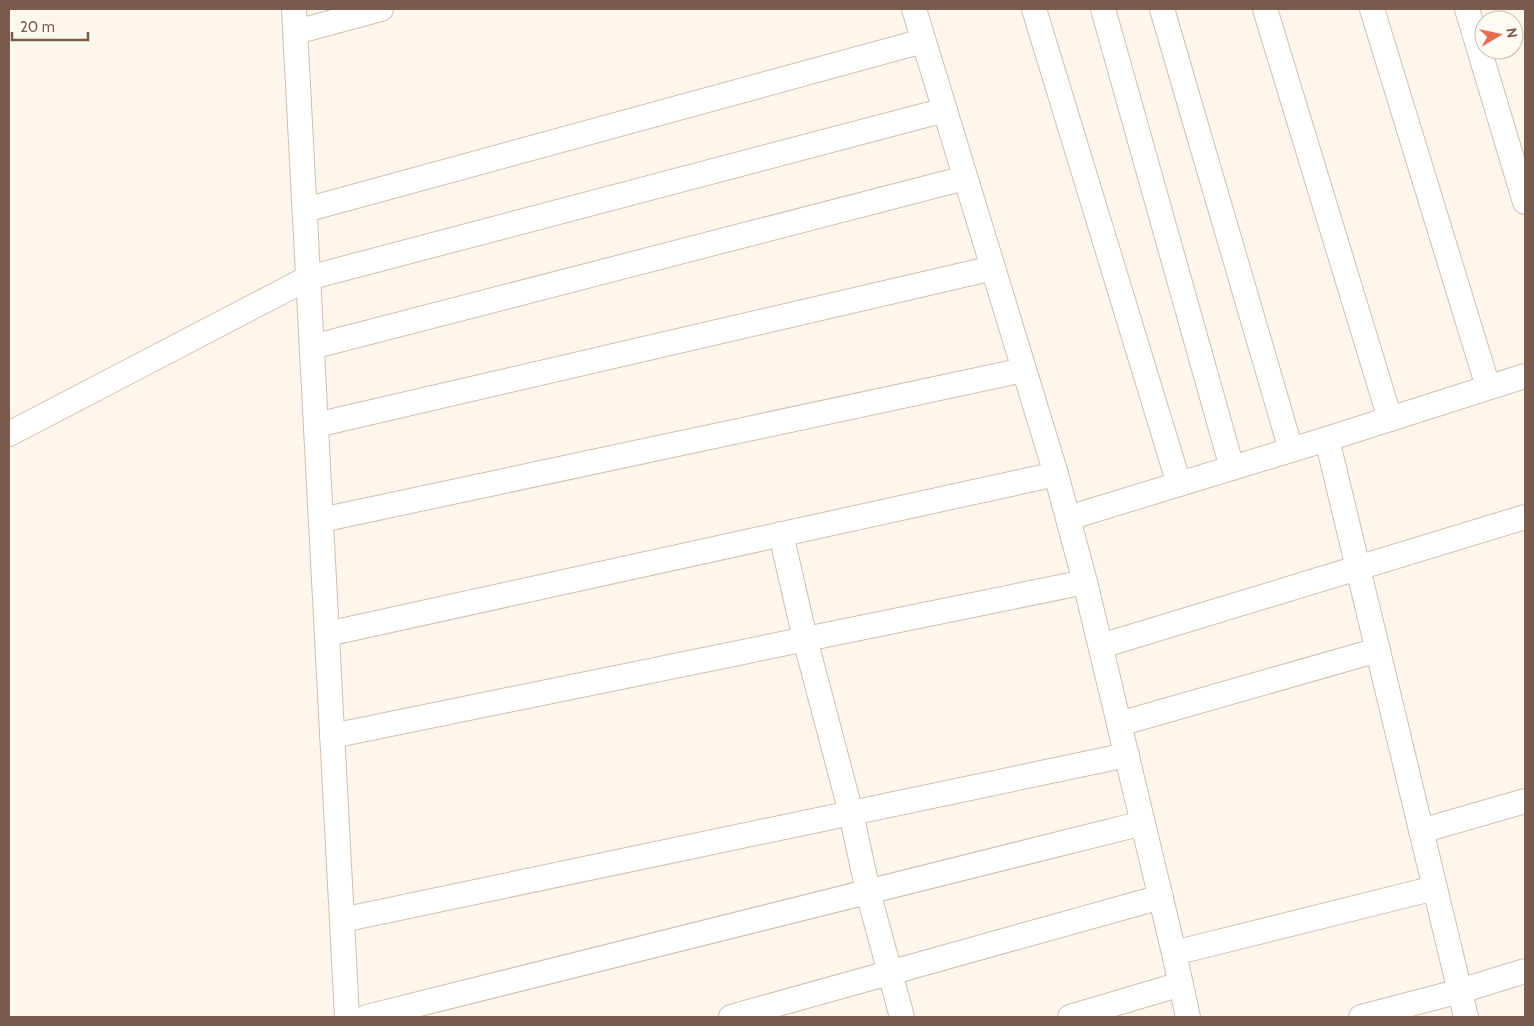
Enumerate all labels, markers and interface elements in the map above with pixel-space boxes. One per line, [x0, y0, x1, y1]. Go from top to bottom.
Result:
scale bar [12, 10, 89, 42]
north arrow [1474, 10, 1524, 60]
text: 20 m [20, 18, 55, 36]
text: N [1502, 27, 1522, 39]

